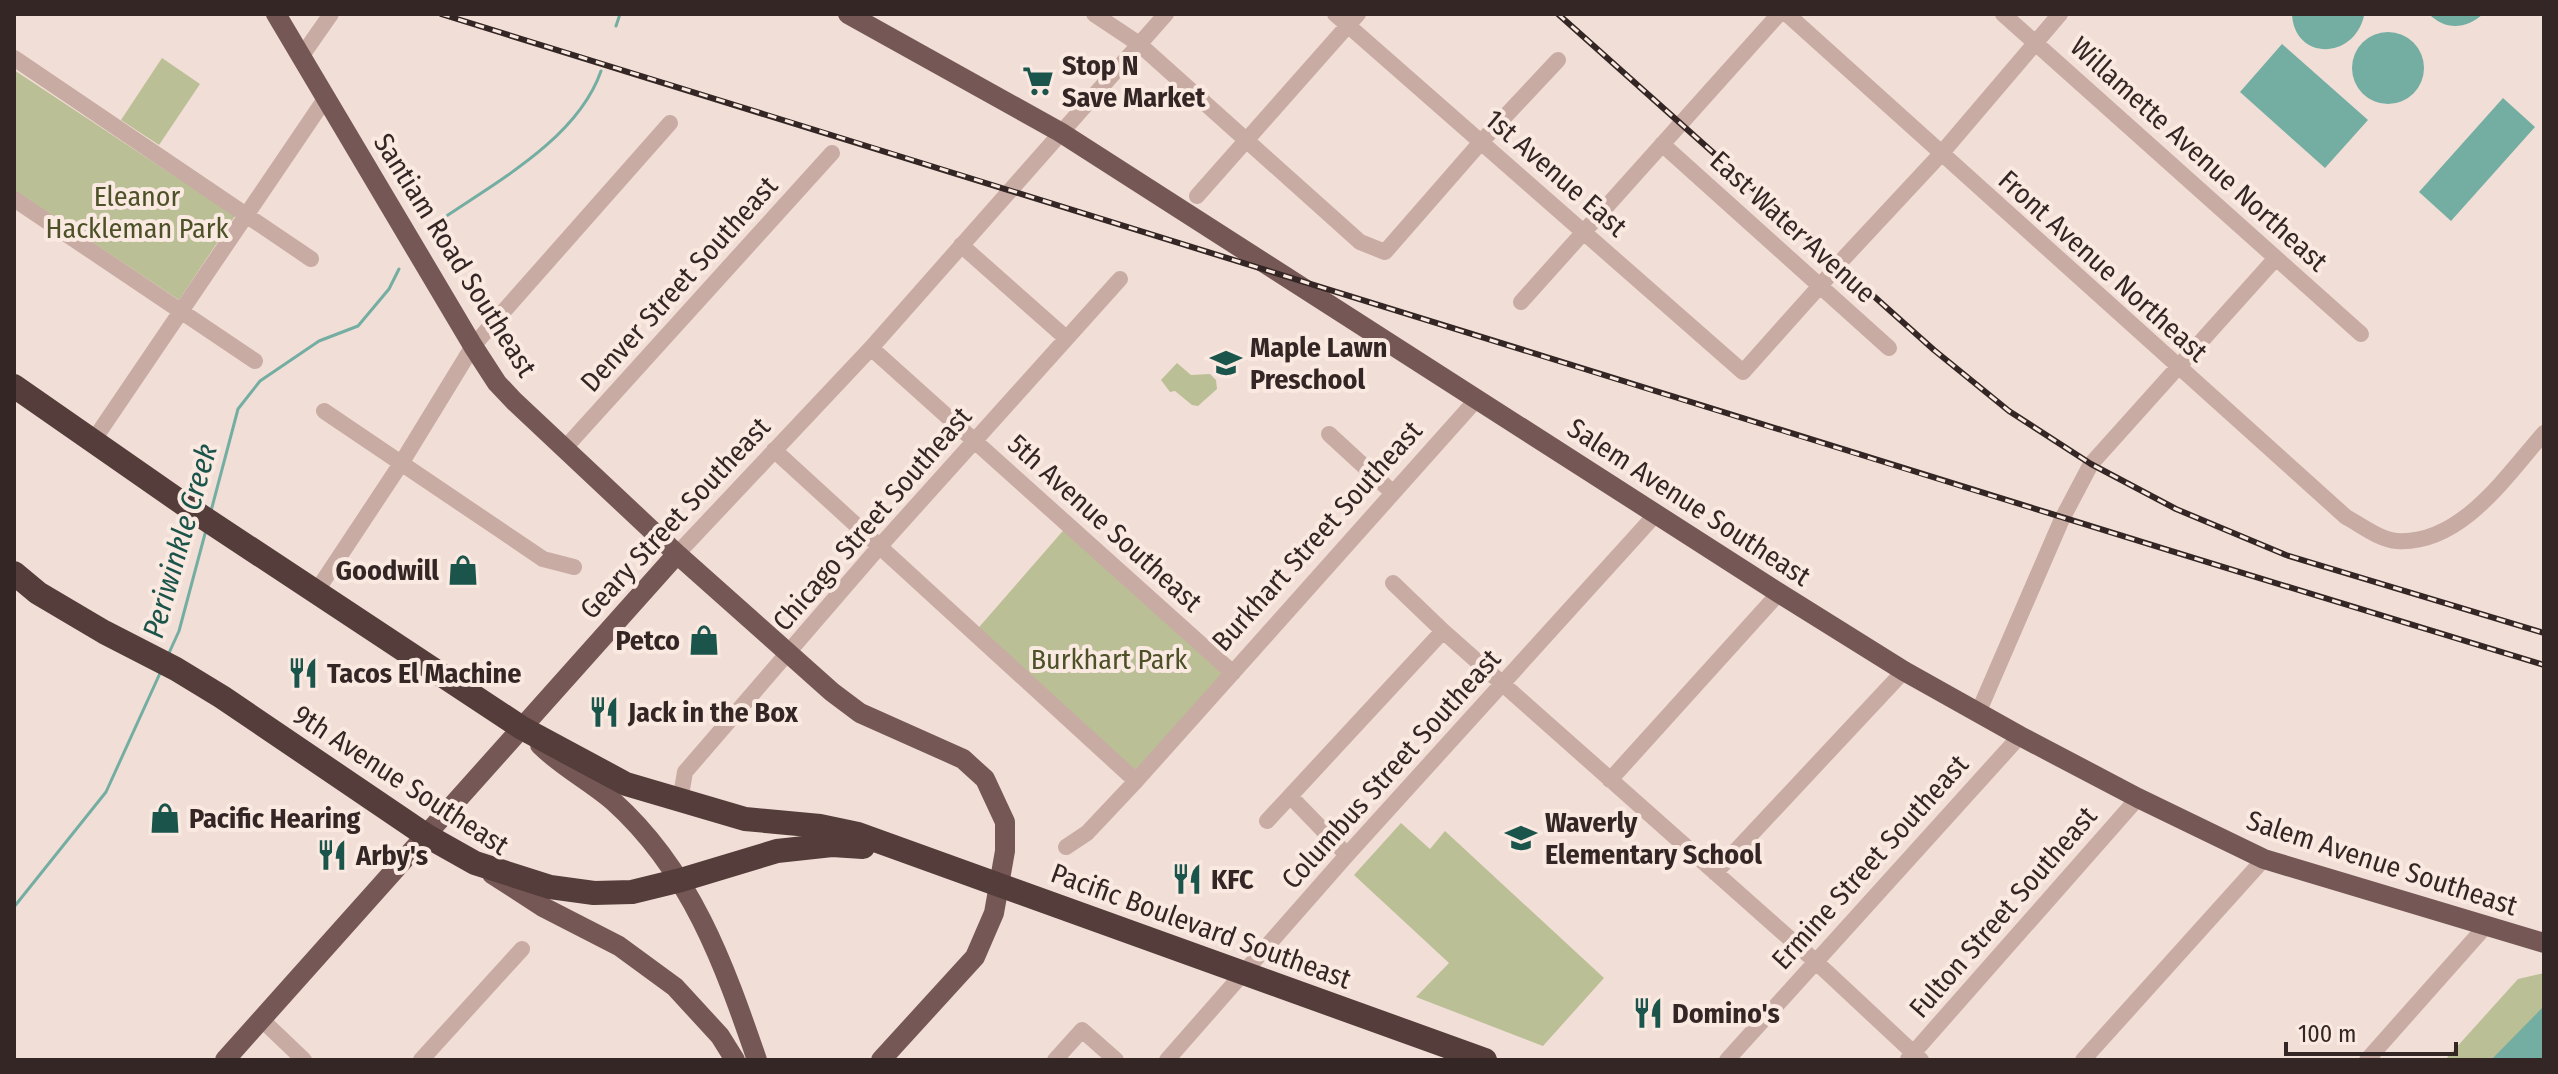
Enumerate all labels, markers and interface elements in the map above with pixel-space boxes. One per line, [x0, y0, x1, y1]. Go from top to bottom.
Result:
street label: Willamette Avenue Northeast [2064, 30, 2335, 279]
place label: Stop N Save Market [1062, 49, 1206, 114]
supermarket icon: Stop N Save Market [1021, 64, 1055, 98]
street label: 1st Avenue East [1478, 103, 1634, 244]
street label: Santiam Road Southeast [367, 127, 544, 383]
street label: East Water Avenue [1704, 144, 1882, 310]
street label: Front Avenue Northeast [1992, 163, 2215, 369]
street label: Denver Street Southeast [574, 169, 785, 398]
park label: Eleanor Hackleman Park [45, 180, 230, 245]
place label: Maple Lawn Preschool [1250, 331, 1387, 396]
school or university icon: Maple Lawn Preschool [1209, 346, 1243, 380]
street label: Chicago Street Southeast [766, 400, 979, 638]
street label: Geary Street Southeast [573, 410, 777, 625]
street label: Salem Avenue Southeast [1561, 411, 1817, 593]
street label: Burkhart Street Southeast [1205, 414, 1429, 658]
street label: 5th Avenue Southeast [1001, 427, 1209, 619]
water label: Periwinkle Creek [135, 440, 225, 642]
shop icon: Goodwill [446, 553, 480, 587]
place label: Goodwill [336, 554, 439, 587]
shop icon: Petco [687, 623, 721, 657]
place label: Petco [615, 624, 680, 657]
street label: Columbus Street Southeast [1275, 642, 1508, 896]
park label: Burkhart Park [1031, 643, 1188, 676]
restaurant icon: Tacos El Machine [286, 656, 320, 690]
place label: Tacos El Machine [327, 657, 522, 690]
restaurant icon: Jack in the Box [587, 695, 621, 729]
place label: Jack in the Box [627, 696, 799, 729]
street label: 9th Avenue Southeast [287, 698, 516, 862]
street label: Ermine Street Southeast [1765, 747, 1976, 976]
street label: Fulton Street Southeast [1902, 799, 2104, 1024]
shop icon: Pacific Hearing [148, 801, 182, 835]
place label: Pacific Hearing [189, 802, 361, 835]
street label: Salem Avenue Southeast [2242, 804, 2522, 923]
place label: Waverly Elementary School [1545, 806, 1762, 871]
school or university icon: Waverly Elementary School [1504, 821, 1538, 855]
restaurant icon: Arby's [315, 838, 349, 872]
place label: Arby's [355, 839, 428, 872]
street label: Pacific Boulevard Southeast [1047, 856, 1356, 996]
restaurant icon: KFC [1170, 862, 1204, 896]
place label: KFC [1211, 863, 1254, 896]
restaurant icon: Domino's [1631, 996, 1665, 1030]
place label: Domino's [1672, 997, 1780, 1030]
scale bar [2286, 1006, 2456, 1056]
text: 100 m [2298, 1020, 2356, 1048]

